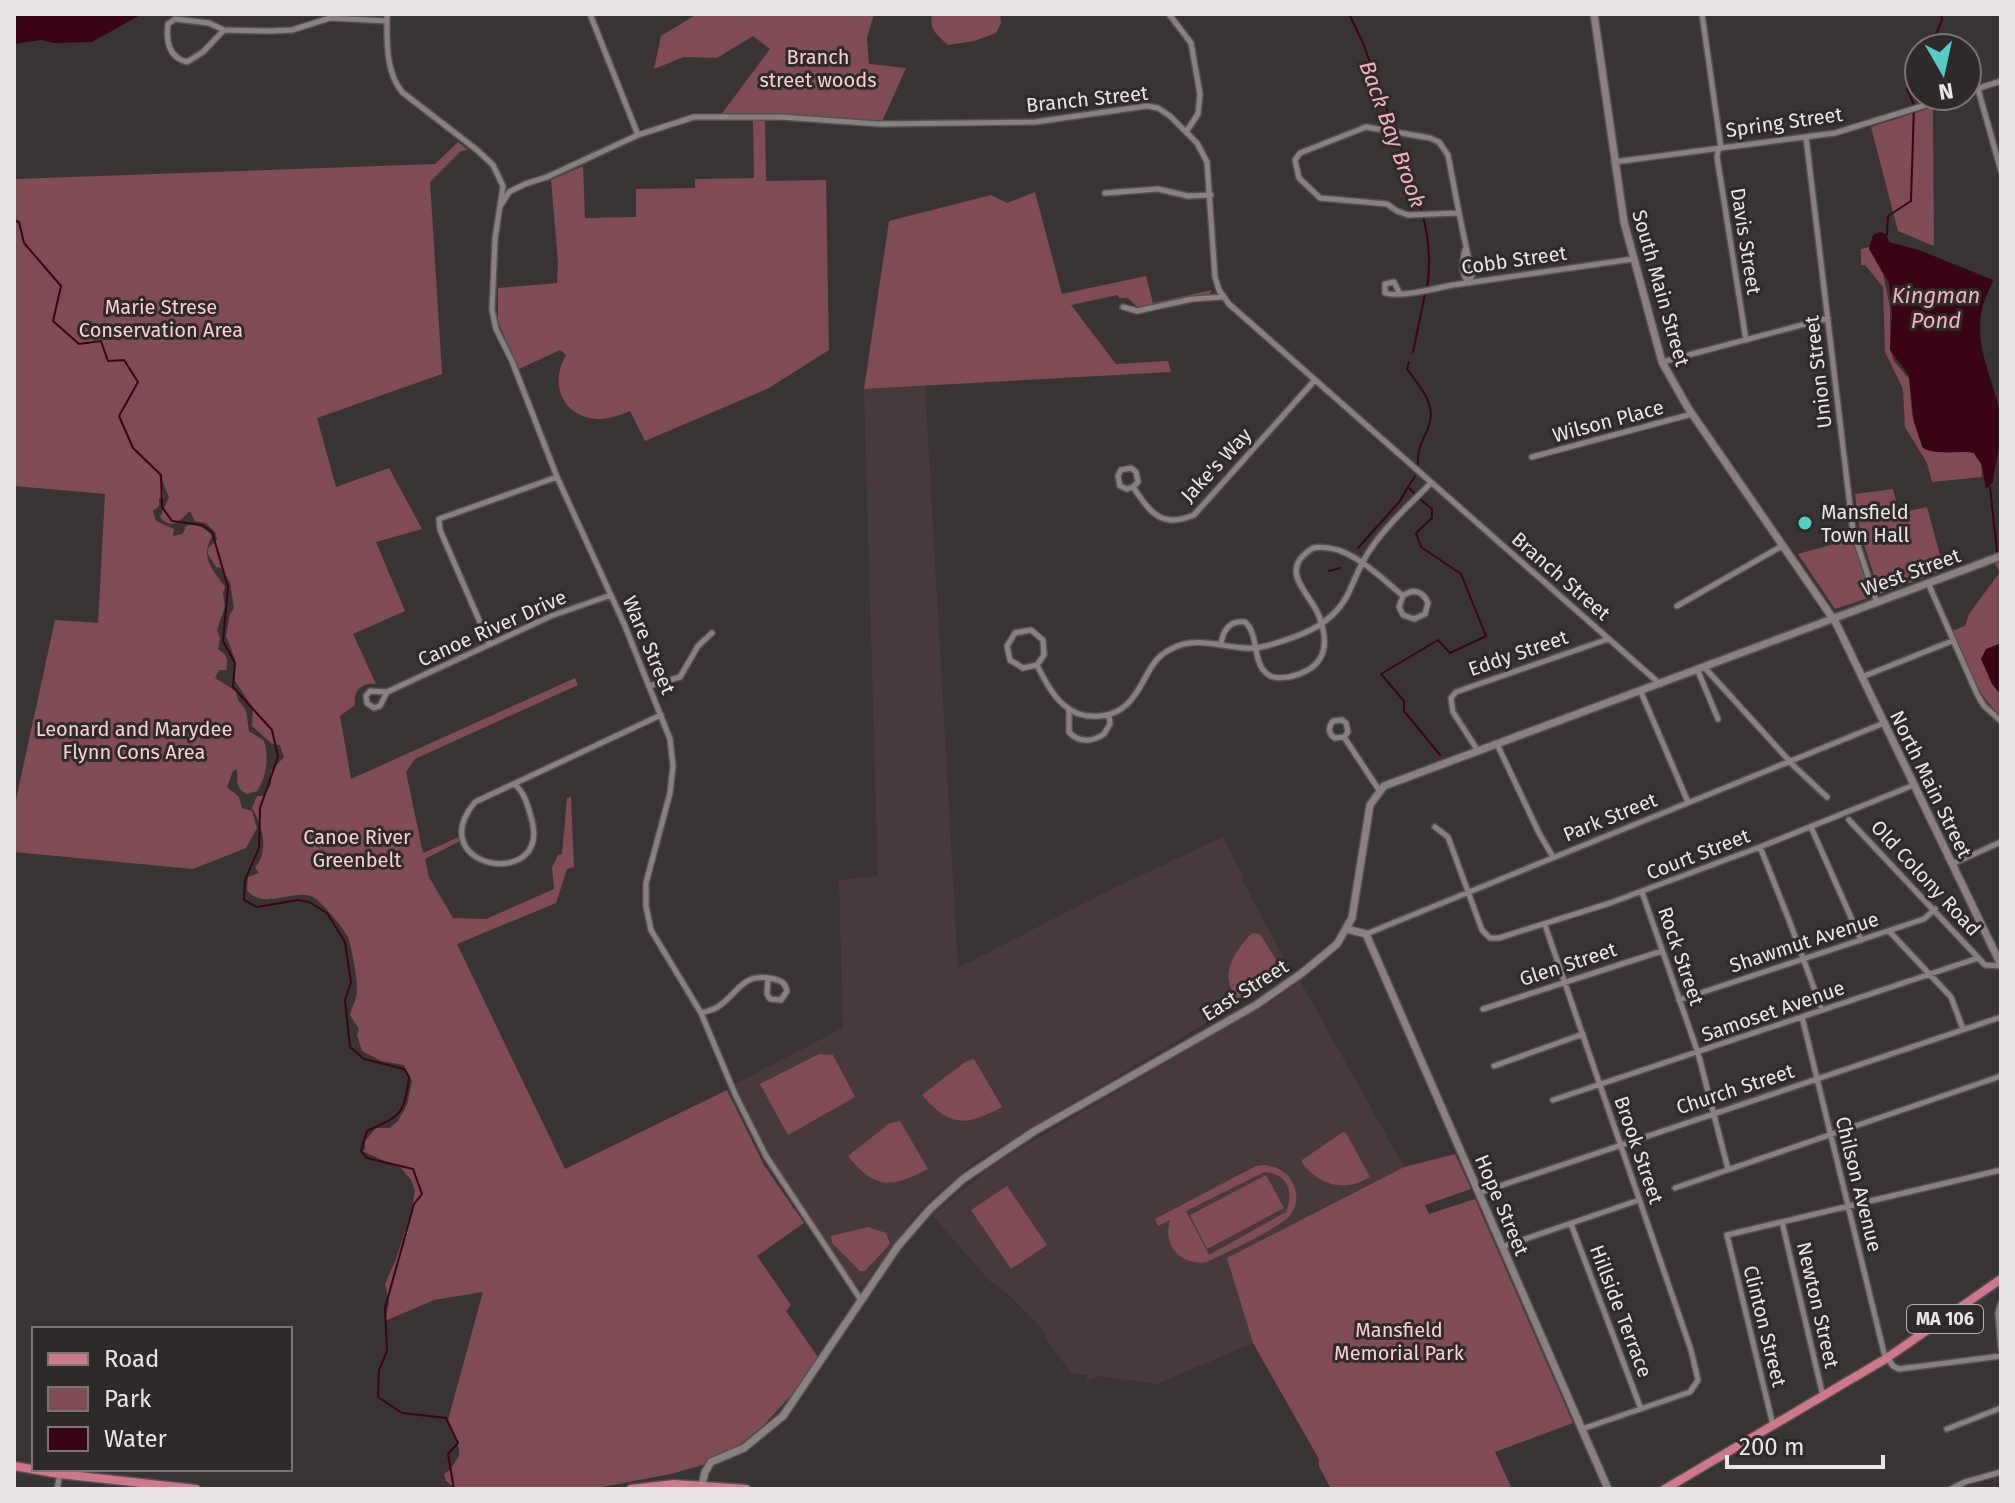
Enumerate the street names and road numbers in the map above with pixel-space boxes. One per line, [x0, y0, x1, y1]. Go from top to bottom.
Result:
street label: Branch Street [1025, 81, 1150, 117]
street label: Spring Street [1724, 102, 1845, 142]
street label: Davis Street [1726, 186, 1766, 297]
street label: South Main Street [1627, 207, 1695, 370]
street label: Cobb Street [1460, 241, 1569, 279]
street label: Union Street [1799, 313, 1837, 430]
street label: Wilson Place [1550, 395, 1666, 447]
street label: Jake's Way [1176, 423, 1257, 507]
street label: Branch Street [1507, 527, 1616, 626]
street label: West Street [1858, 543, 1964, 601]
street label: Canoe River Drive [414, 585, 570, 671]
street label: Ware Street [618, 592, 681, 698]
street label: Eddy Street [1465, 625, 1572, 681]
street label: North Main Street [1885, 707, 1977, 862]
street label: Park Street [1560, 787, 1661, 847]
street label: Old Colony Road [1866, 815, 1986, 941]
street label: Court Street [1643, 823, 1754, 885]
street label: Rock Street [1653, 903, 1709, 1009]
street label: Shawmut Avenue [1726, 907, 1882, 977]
street label: Glen Street [1516, 937, 1620, 991]
street label: East Street [1197, 954, 1293, 1026]
street label: Samoset Avenue [1698, 975, 1848, 1047]
street label: Church Street [1673, 1058, 1798, 1119]
street label: Brook Street [1609, 1093, 1669, 1208]
street label: Chilson Avenue [1831, 1114, 1887, 1254]
street label: Hope Street [1470, 1151, 1534, 1260]
street label: Newton Street [1792, 1240, 1844, 1371]
street label: Hillside Terrace [1585, 1241, 1657, 1381]
street label: Clinton Street [1738, 1263, 1792, 1390]
road number: MA 106 [1907, 1305, 1983, 1333]

